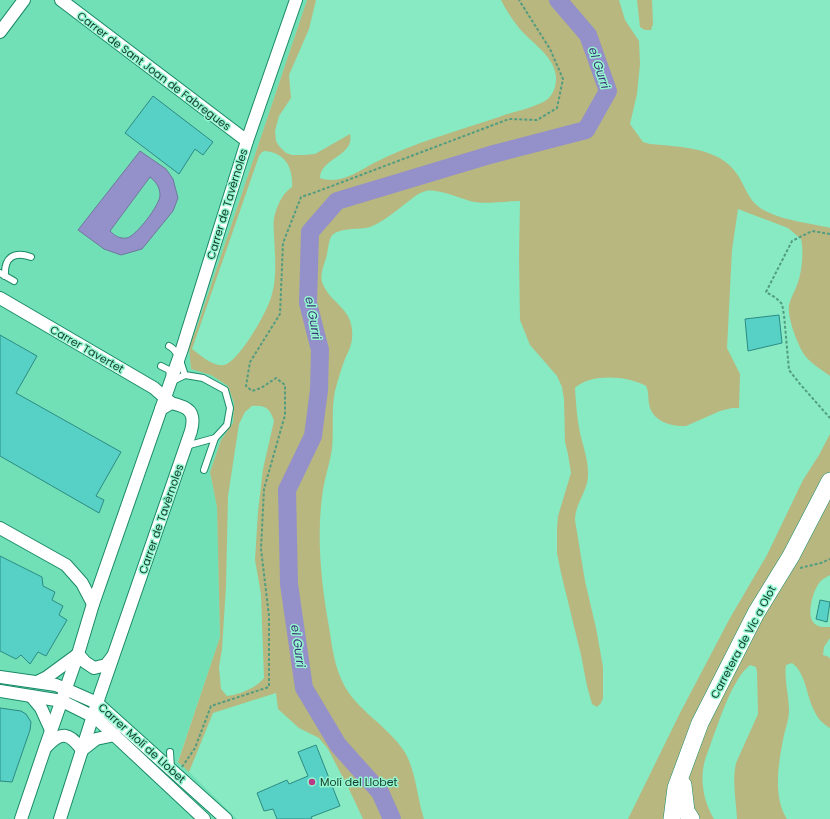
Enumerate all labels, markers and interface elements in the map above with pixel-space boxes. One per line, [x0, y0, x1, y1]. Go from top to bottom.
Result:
street label: Carrer de Sant Joan de Fabregues [74, 8, 234, 134]
water label: el Gurri [585, 45, 615, 92]
street label: Carrer de Tavèrnoles [203, 146, 252, 261]
water label: el Gurri [301, 295, 326, 342]
street label: Carrer Tavertet [47, 321, 127, 377]
street label: Carrer de Tavèrnoles [135, 462, 187, 576]
street label: Carretera de Vic a Olot [706, 583, 780, 701]
water label: el Gurri [287, 624, 310, 669]
street label: Carrer Molí de Llobet [95, 699, 189, 787]
place label: Molí del Llobet [320, 774, 398, 790]
marker: Molí del Llobet [307, 777, 317, 787]

